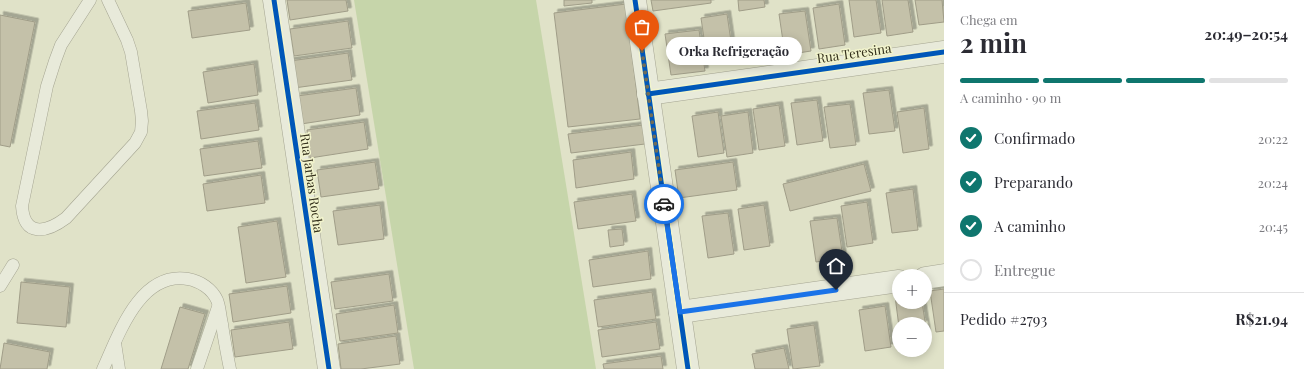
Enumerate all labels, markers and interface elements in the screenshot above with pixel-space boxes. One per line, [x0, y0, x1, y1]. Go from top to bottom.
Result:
pin [625, 10, 659, 51]
text: Chega em [960, 11, 1018, 28]
icon: bag [631, 16, 653, 38]
text: 20:49–20:54 [1204, 24, 1288, 44]
text: 2 min [960, 25, 1027, 60]
callout: Orka Refrigeração [666, 37, 802, 65]
street label: Rua Teresina [815, 39, 893, 66]
text: Orka Refrigeração [679, 42, 789, 59]
text: A caminho · 90 m [960, 89, 1061, 106]
icon: check [960, 127, 982, 149]
text: Confirmado [994, 128, 1075, 148]
text: 20:22 [1258, 130, 1288, 147]
street label: Rua Jarbas Rocha [297, 132, 328, 234]
icon: check [960, 171, 982, 193]
text: Preparando [994, 172, 1073, 192]
text: 20:24 [1258, 174, 1288, 191]
courier [644, 184, 684, 224]
icon: car [653, 193, 675, 215]
icon: check [960, 215, 982, 237]
text: A caminho [994, 216, 1066, 236]
text: 20:45 [1259, 218, 1288, 235]
pin [819, 249, 853, 290]
icon: home [825, 255, 847, 277]
text: Entregue [994, 260, 1056, 280]
map controls [892, 269, 932, 357]
button: + [892, 269, 932, 309]
text: Pedido #2793 [960, 309, 1047, 329]
text: R$21.94 [1235, 309, 1288, 329]
button: − [892, 317, 932, 357]

